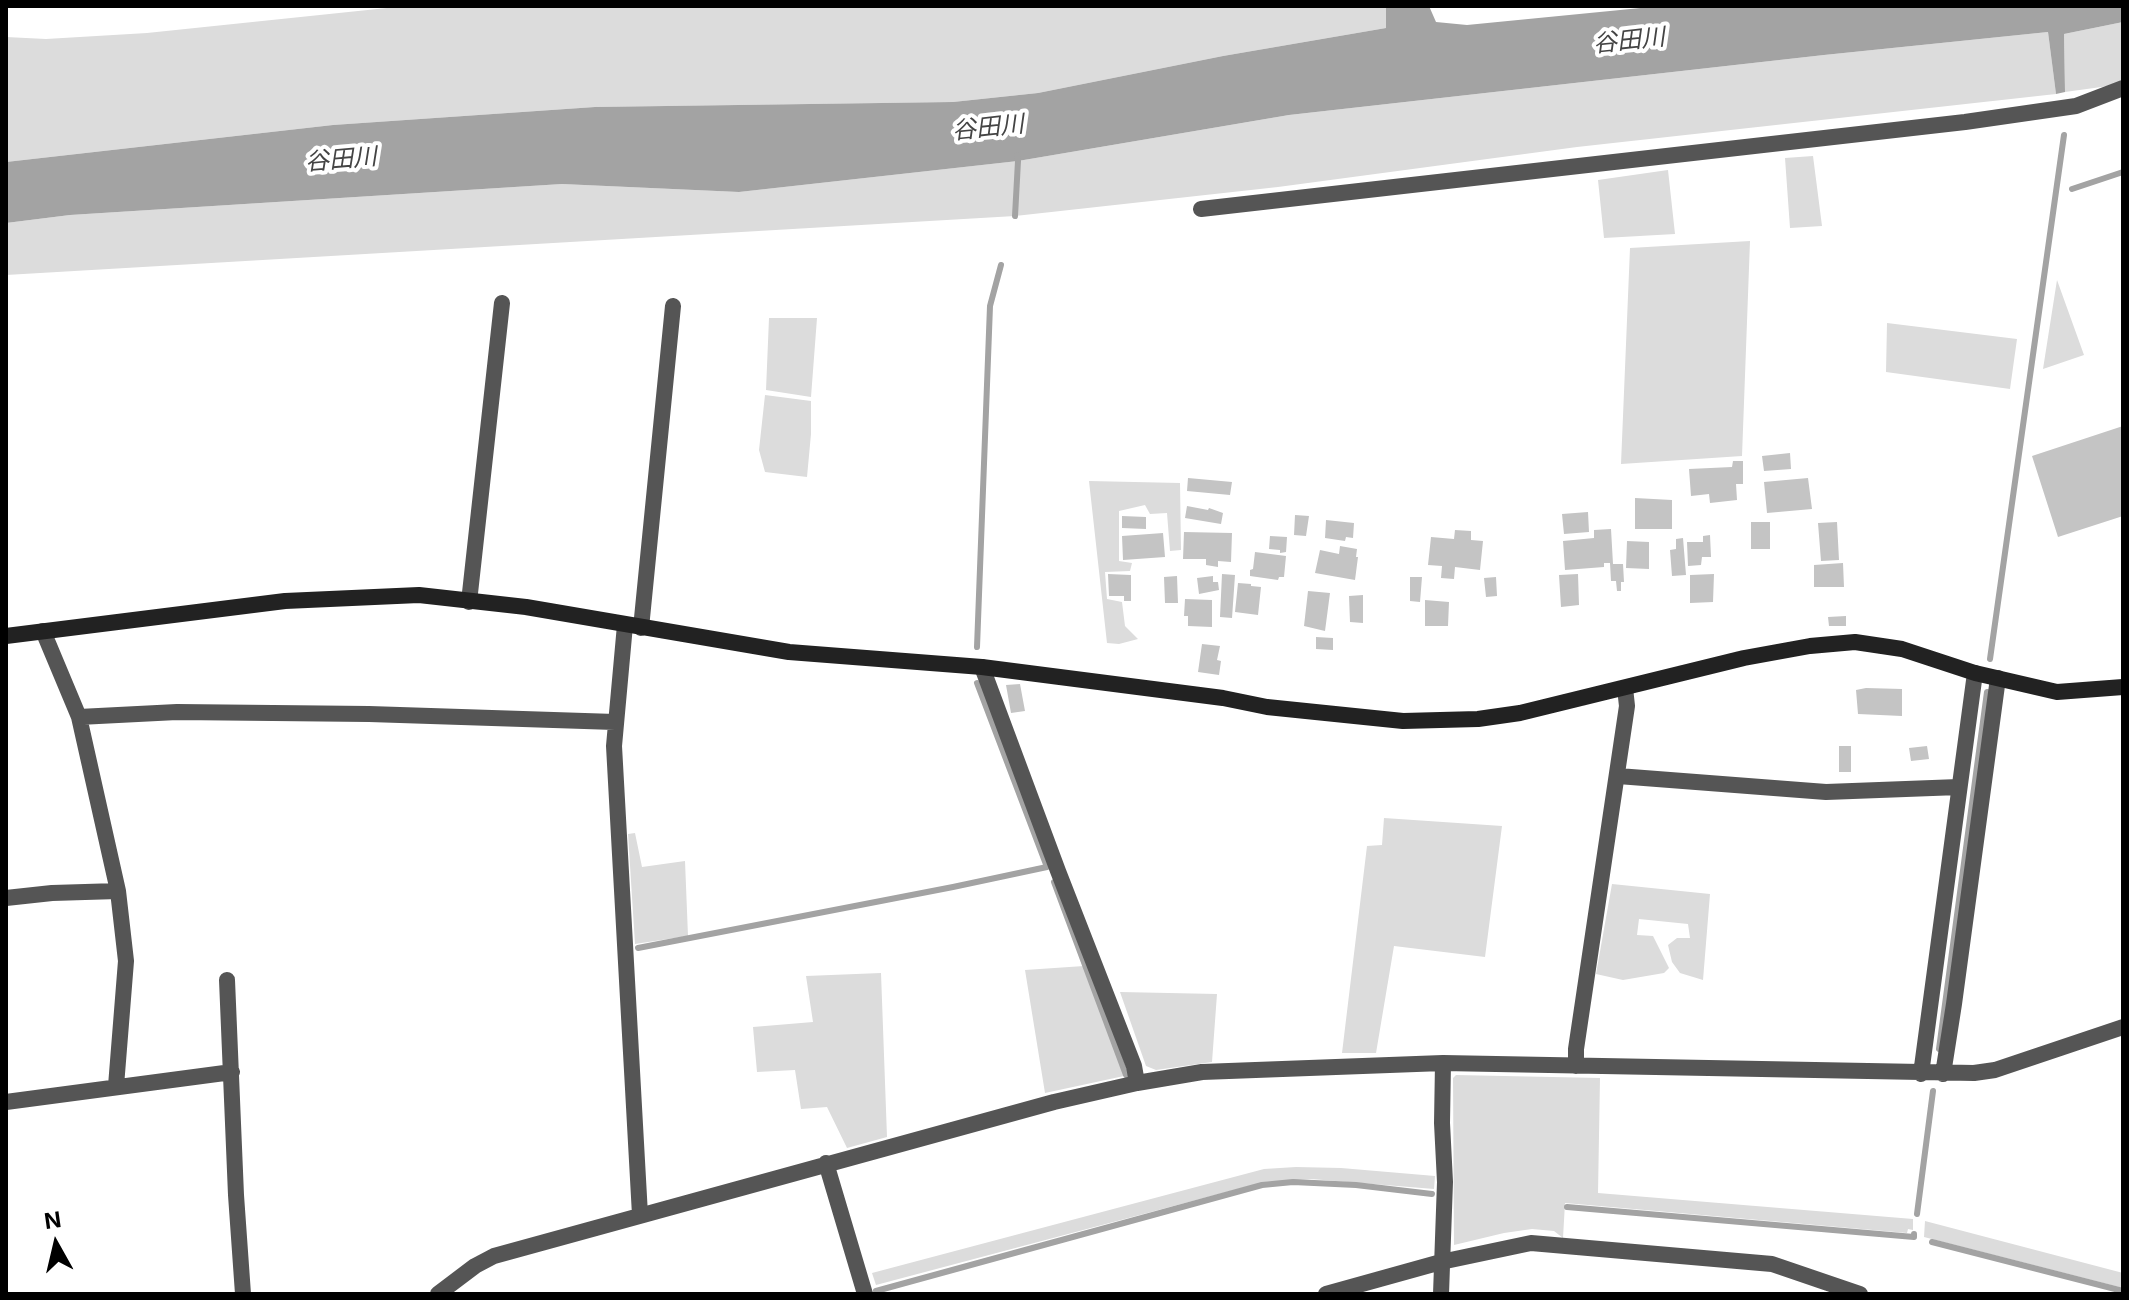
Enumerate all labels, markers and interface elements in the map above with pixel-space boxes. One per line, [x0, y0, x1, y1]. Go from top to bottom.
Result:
water label: 谷田川 [1592, 23, 1666, 59]
water label: 谷田川 [951, 110, 1025, 146]
water label: 谷田川 [304, 143, 378, 177]
north arrow [16, 1204, 96, 1284]
text: N [43, 1206, 63, 1234]

